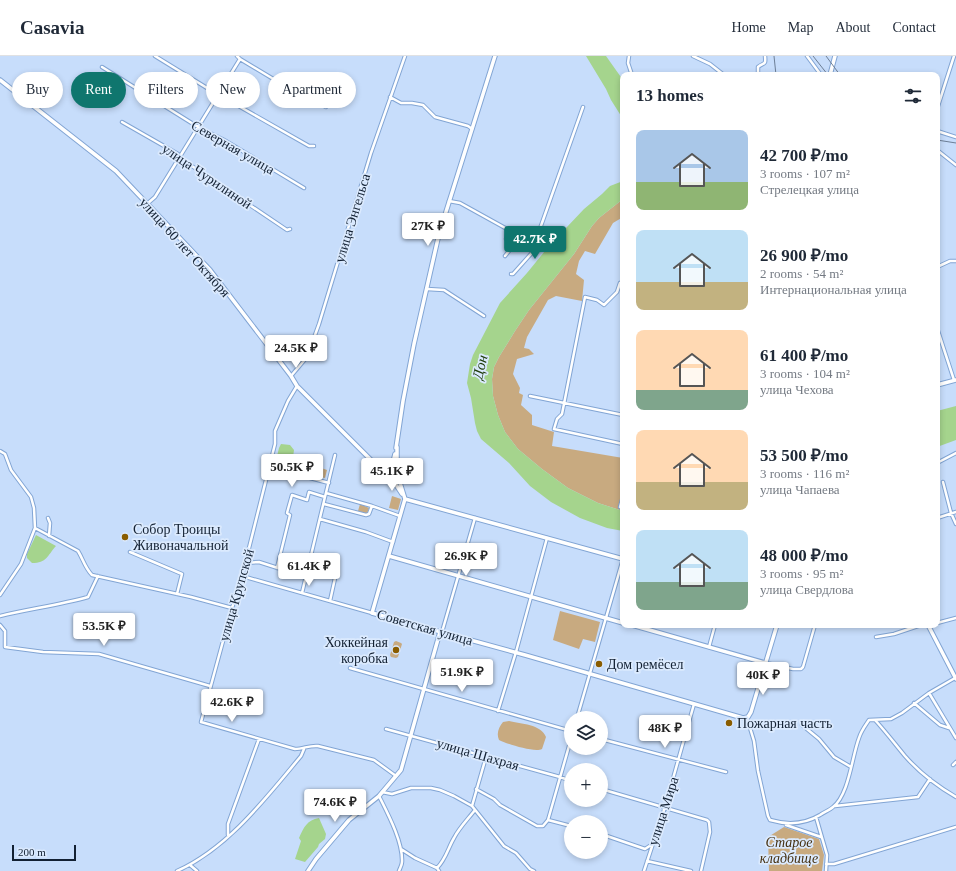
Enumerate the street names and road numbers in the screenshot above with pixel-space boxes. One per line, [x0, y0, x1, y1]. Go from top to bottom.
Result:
street label: Северная улица [188, 118, 278, 178]
street label: улица Чурилиной [159, 141, 255, 212]
street label: улица Энгельса [332, 171, 373, 265]
street label: улица 60 лет Октября [136, 195, 233, 300]
street label: улица Крупской [216, 547, 257, 643]
street label: Советская улица [375, 607, 475, 649]
street label: улица Шахрая [435, 736, 521, 774]
street label: улица Мира [645, 774, 682, 847]

